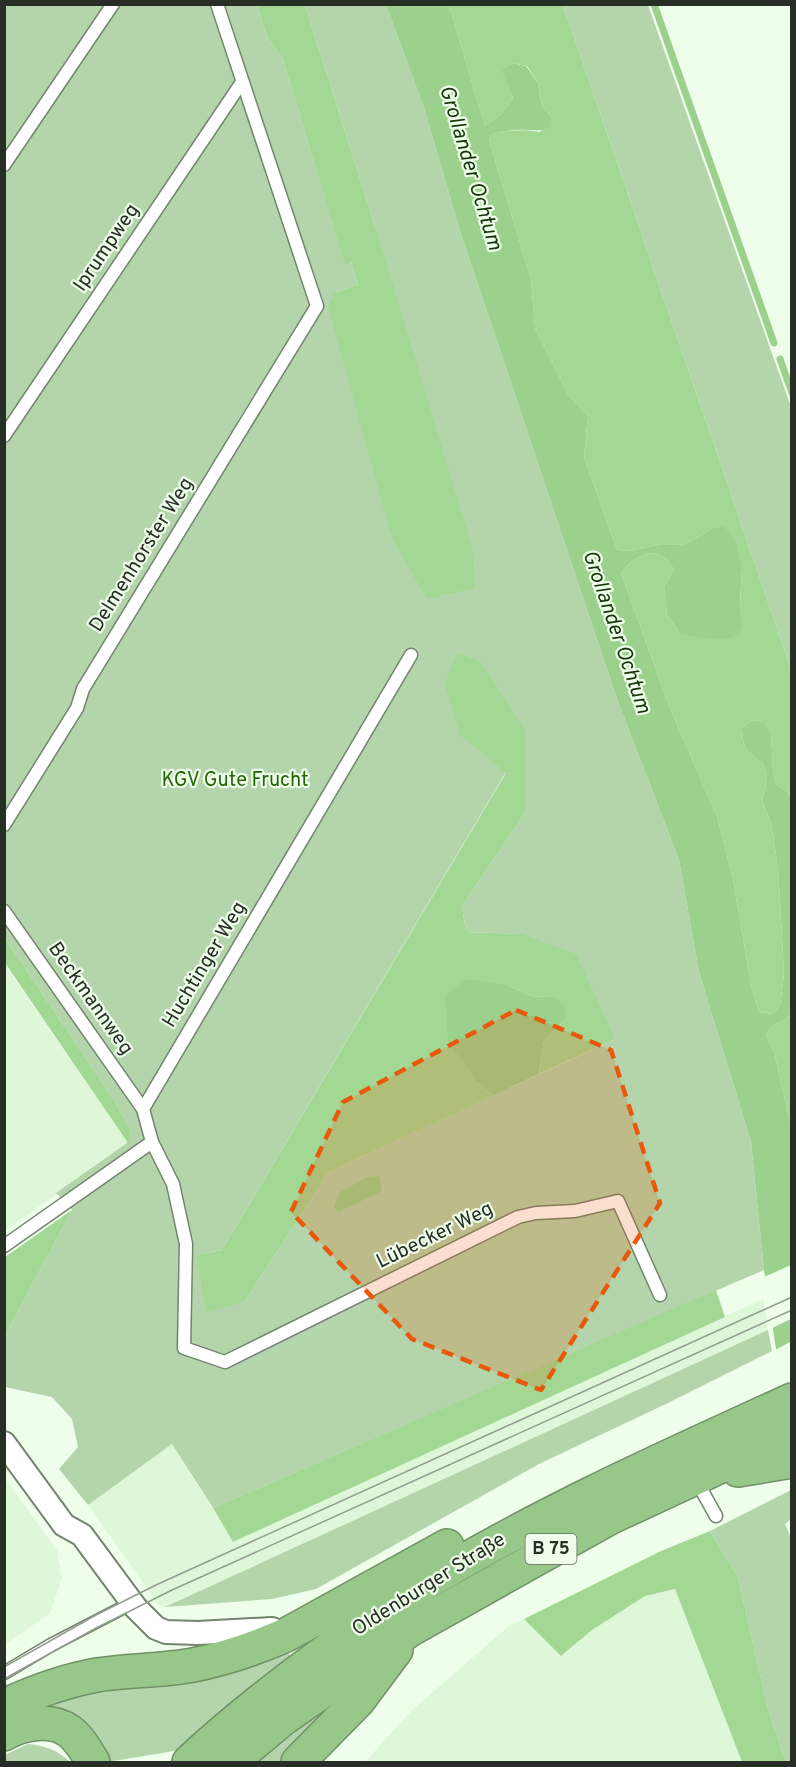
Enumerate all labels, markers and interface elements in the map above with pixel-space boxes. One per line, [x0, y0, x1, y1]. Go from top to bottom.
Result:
water label: Grollander Ochtum [432, 82, 508, 255]
street label: Iprumpweg [68, 199, 146, 297]
street label: Delmenhorster Weg [84, 473, 200, 637]
water label: Grollander Ochtum [575, 547, 657, 718]
park label: KGV Gute Frucht [161, 768, 309, 794]
street label: Huchtinger Weg [157, 897, 253, 1033]
street label: Beckmannweg [41, 937, 139, 1061]
street label: Lübecker Weg [372, 1196, 498, 1276]
street label: Oldenburger Straße [347, 1527, 511, 1643]
road number: B 75 [526, 1534, 576, 1564]

